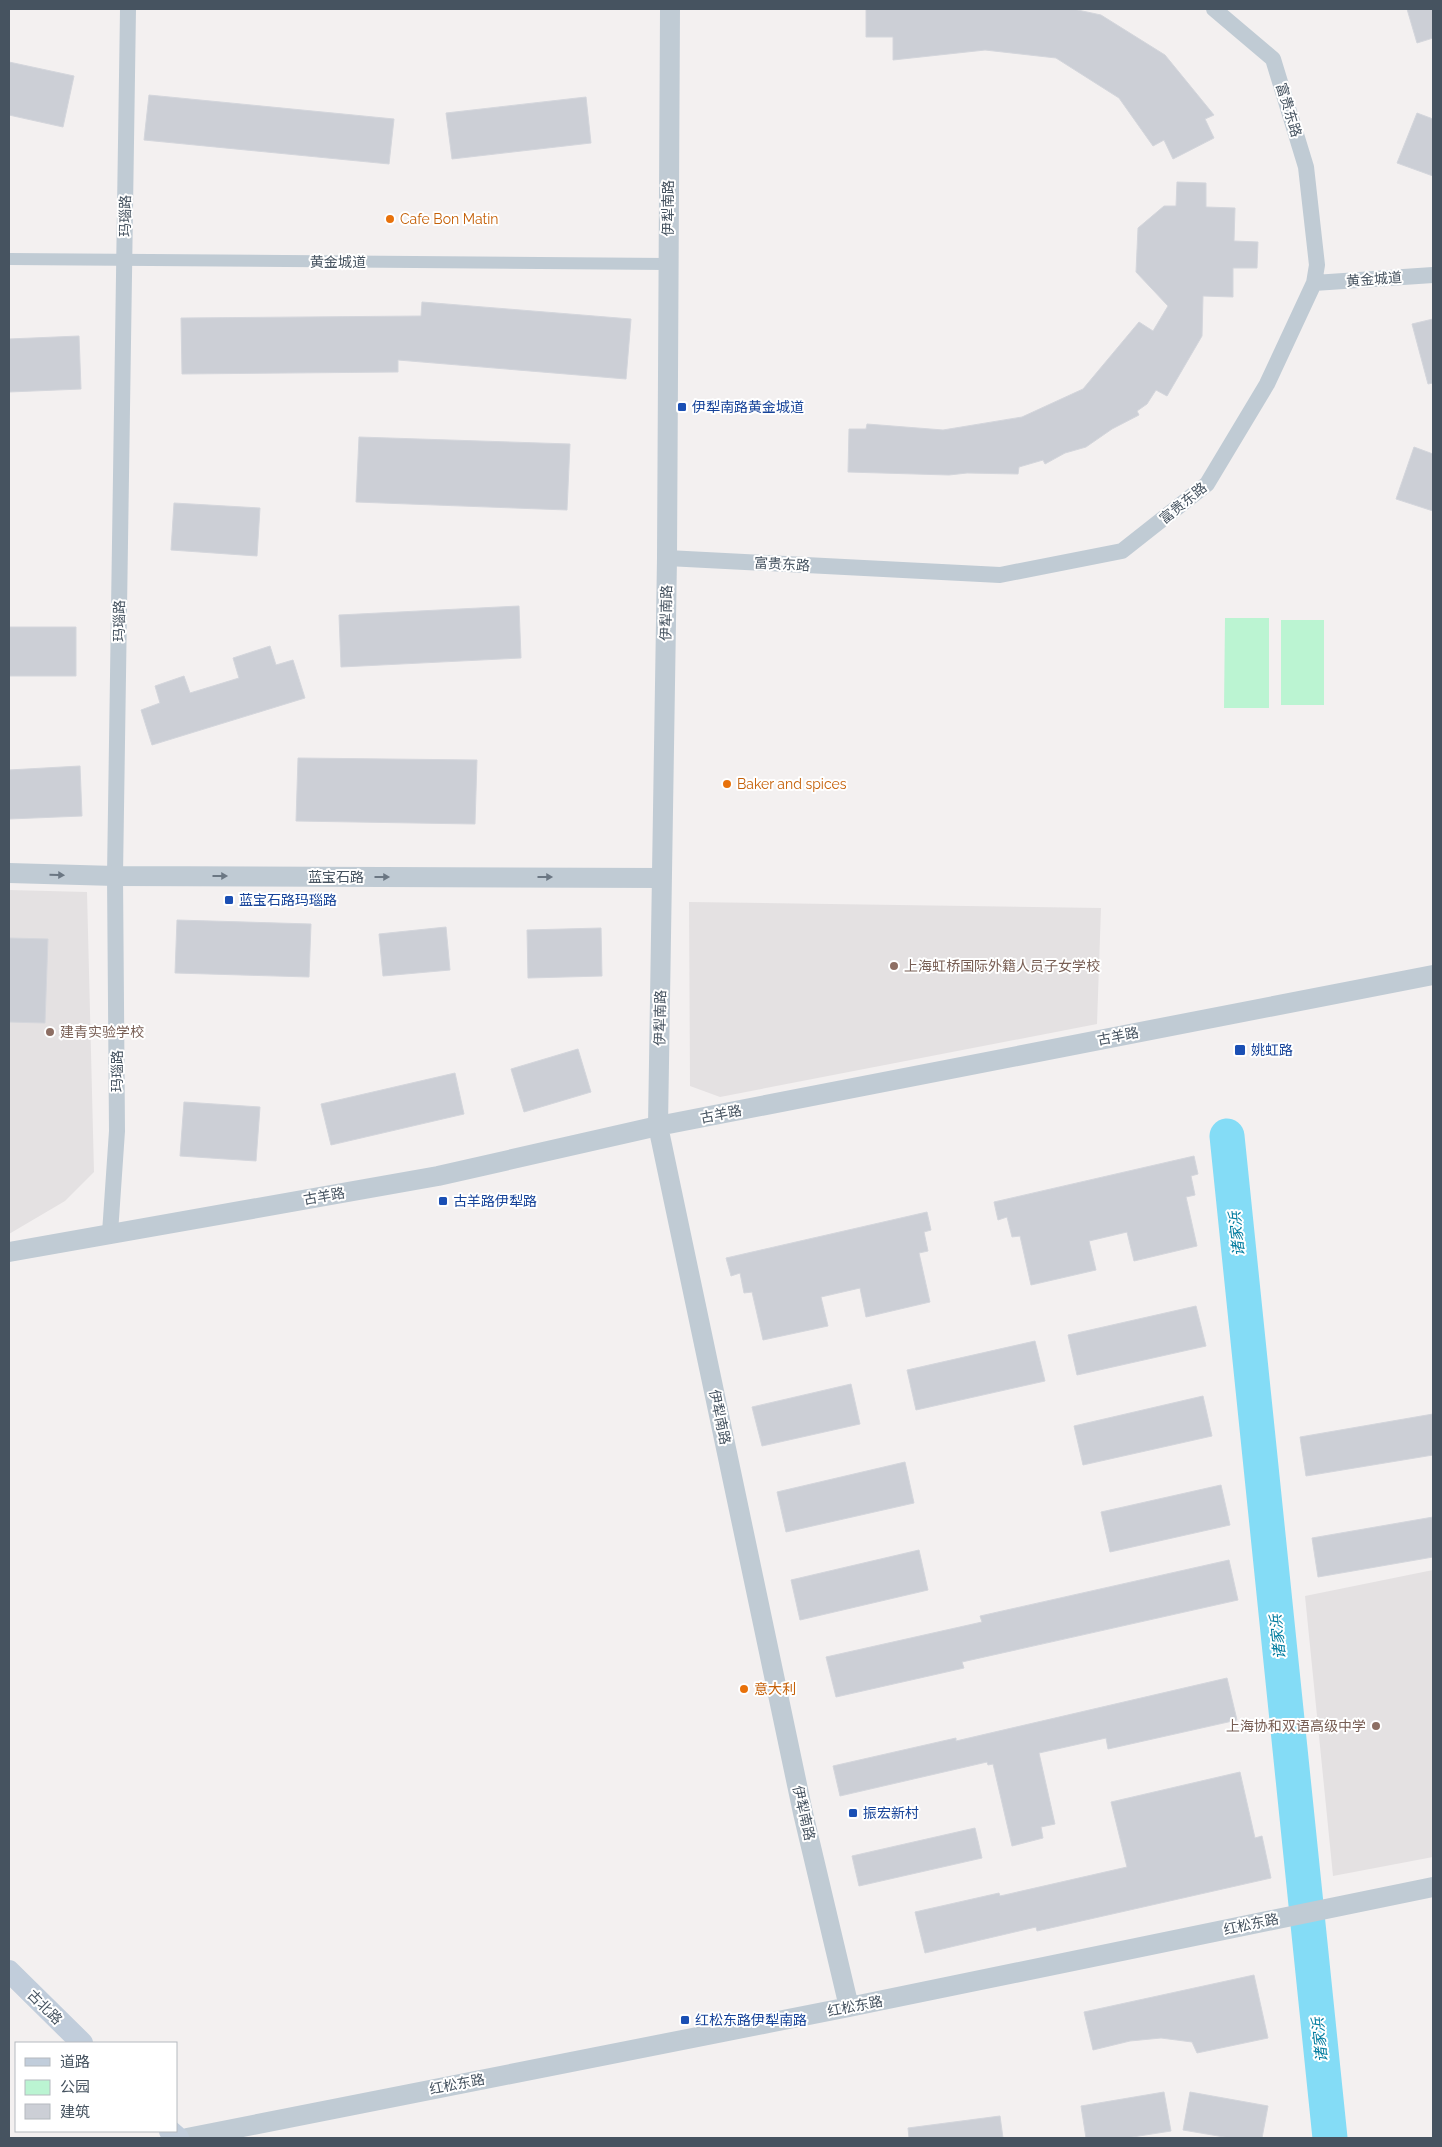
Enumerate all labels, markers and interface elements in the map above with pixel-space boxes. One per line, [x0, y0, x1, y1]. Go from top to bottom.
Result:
street label: 富贵东路 [1273, 81, 1305, 139]
street label: 伊犁南路 [660, 180, 676, 236]
street label: 玛瑙路 [117, 195, 133, 237]
place label: Cafe Bon Matin [400, 211, 498, 227]
marker: Cafe Bon Matin [384, 213, 396, 225]
street label: 黄金城道 [310, 254, 366, 270]
street label: 黄金城道 [1346, 269, 1402, 289]
place label: 伊犁南路黄金城道 [692, 399, 804, 415]
marker: 伊犁南路黄金城道 [676, 401, 688, 413]
street label: 富贵东路 [1156, 479, 1210, 527]
street label: 富贵东路 [754, 555, 810, 573]
street label: 伊犁南路 [658, 585, 674, 641]
street label: 玛瑙路 [111, 600, 127, 642]
place label: Baker and spices [737, 776, 847, 792]
marker: Baker and spices [721, 778, 733, 790]
street label: 蓝宝石路 [308, 869, 364, 885]
one-way arrow [50, 871, 66, 879]
one-way arrow [212, 872, 228, 880]
one-way arrow [375, 873, 391, 881]
one-way arrow [537, 873, 553, 881]
place label: 蓝宝石路玛瑙路 [239, 892, 337, 908]
marker: 蓝宝石路玛瑙路 [223, 894, 235, 906]
place label: 上海虹桥国际外籍人员子女学校 [904, 958, 1100, 974]
marker: 上海虹桥国际外籍人员子女学校 [888, 960, 900, 972]
street label: 伊犁南路 [652, 990, 668, 1046]
place label: 建青实验学校 [60, 1024, 144, 1040]
street label: 古羊路 [1096, 1024, 1140, 1048]
marker: 建青实验学校 [44, 1026, 56, 1038]
place label: 姚虹路 [1251, 1042, 1293, 1058]
marker: 姚虹路 [1233, 1043, 1247, 1057]
street label: 玛瑙路 [109, 1050, 125, 1092]
street label: 古羊路 [699, 1102, 743, 1126]
street label: 古羊路 [302, 1184, 346, 1208]
place label: 古羊路伊犁路 [453, 1193, 537, 1209]
marker: 古羊路伊犁路 [437, 1195, 449, 1207]
water label: 诸家浜 [1225, 1209, 1248, 1257]
street label: 伊犁南路 [706, 1388, 734, 1446]
water label: 诸家浜 [1266, 1612, 1289, 1660]
place label: 意大利 [754, 1681, 796, 1697]
marker: 意大利 [738, 1683, 750, 1695]
place label: 上海协和双语高级中学 [1226, 1718, 1366, 1734]
marker: 上海协和双语高级中学 [1370, 1720, 1382, 1732]
street label: 伊犁南路 [790, 1784, 818, 1842]
place label: 振宏新村 [863, 1805, 919, 1821]
marker: 振宏新村 [847, 1807, 859, 1819]
street label: 红松东路 [1222, 1910, 1280, 1938]
street label: 古北路 [24, 1986, 66, 2028]
street label: 红松东路 [826, 1993, 884, 2019]
place label: 红松东路伊犁南路 [695, 2012, 807, 2028]
marker: 红松东路伊犁南路 [679, 2014, 691, 2026]
water label: 诸家浜 [1308, 2015, 1331, 2063]
legend [15, 2042, 178, 2132]
text: 道路 [60, 2053, 90, 2071]
street label: 红松东路 [428, 2071, 486, 2097]
text: 公园 [60, 2078, 90, 2096]
text: 建筑 [60, 2103, 90, 2121]

